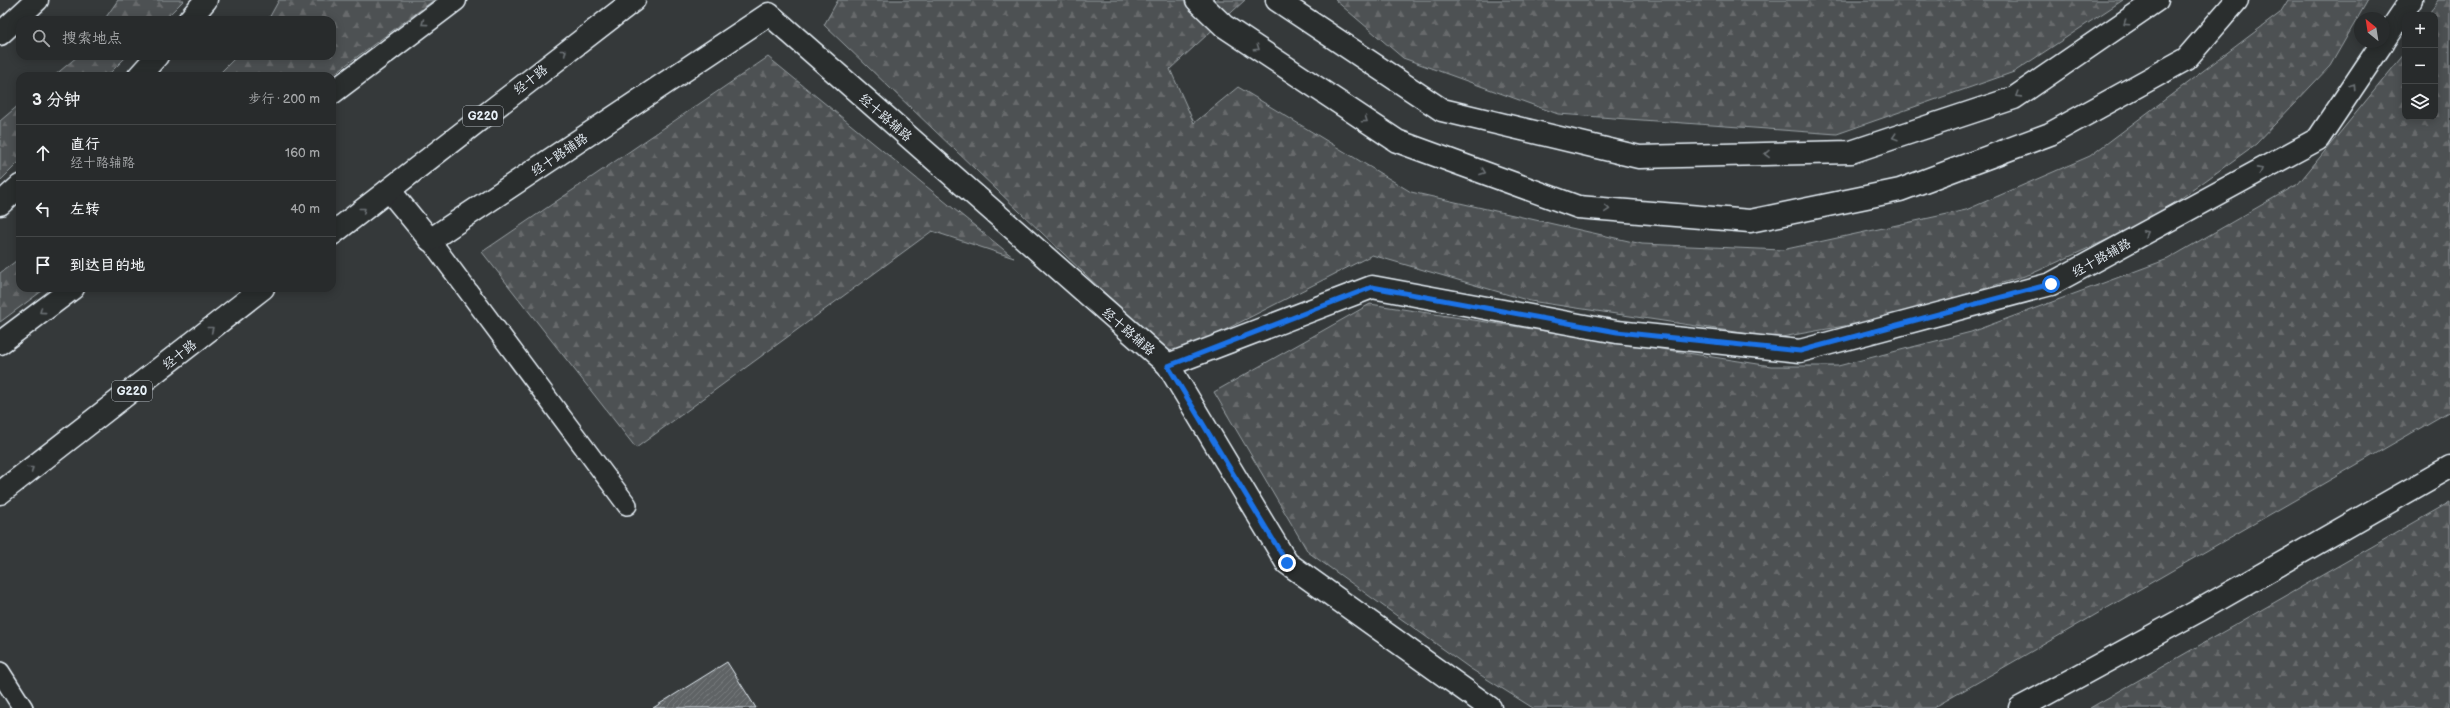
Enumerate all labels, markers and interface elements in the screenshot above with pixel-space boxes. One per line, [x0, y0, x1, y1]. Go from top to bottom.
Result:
north arrow [2354, 12, 2390, 48]
map controls [2402, 12, 2438, 120]
button: + [2402, 12, 2438, 48]
search box [16, 16, 336, 60]
one-way arrow [2123, 18, 2130, 26]
one-way arrow [421, 19, 428, 26]
icon: search [30, 27, 52, 49]
text: 搜索地点 [62, 29, 122, 48]
one-way arrow [1252, 43, 1259, 50]
button: − [2402, 48, 2438, 84]
one-way arrow [560, 50, 567, 57]
street label: 经十路 [510, 61, 551, 98]
one-way arrow [2349, 83, 2356, 90]
button: layers [2402, 84, 2438, 120]
text: 3 分钟 [32, 90, 81, 110]
street label: 经十路辅路 [856, 90, 915, 145]
one-way arrow [2015, 90, 2022, 97]
text: 步行 · 200 m [248, 91, 320, 107]
road number: G220 [463, 106, 503, 126]
one-way arrow [1361, 115, 1368, 123]
street label: 经十路辅路 [528, 130, 591, 180]
one-way arrow [1892, 133, 1899, 141]
text: 直行 [70, 135, 100, 154]
icon: ahead [32, 142, 54, 164]
text: 160 m [285, 145, 320, 161]
one-way arrow [1764, 150, 1770, 158]
text: 经十路辅路 [70, 155, 135, 171]
one-way arrow [1479, 168, 1486, 176]
one-way arrow [2256, 168, 2263, 175]
icon: left [32, 198, 54, 220]
text: 左转 [70, 200, 100, 219]
text: 40 m [290, 201, 320, 217]
one-way arrow [1604, 204, 1610, 213]
one-way arrow [358, 208, 365, 215]
one-way arrow [2141, 230, 2149, 237]
street label: 经十路辅路 [2069, 235, 2134, 281]
icon: arrive [32, 254, 54, 276]
text: 到达目的地 [70, 256, 145, 275]
route start [2042, 275, 2060, 293]
street label: 经十路辅路 [1099, 304, 1158, 359]
one-way arrow [40, 307, 47, 314]
one-way arrow [206, 327, 213, 334]
street label: 经十路 [159, 336, 200, 373]
road number: G220 [112, 381, 152, 401]
one-way arrow [26, 467, 33, 474]
route end [1278, 554, 1296, 572]

